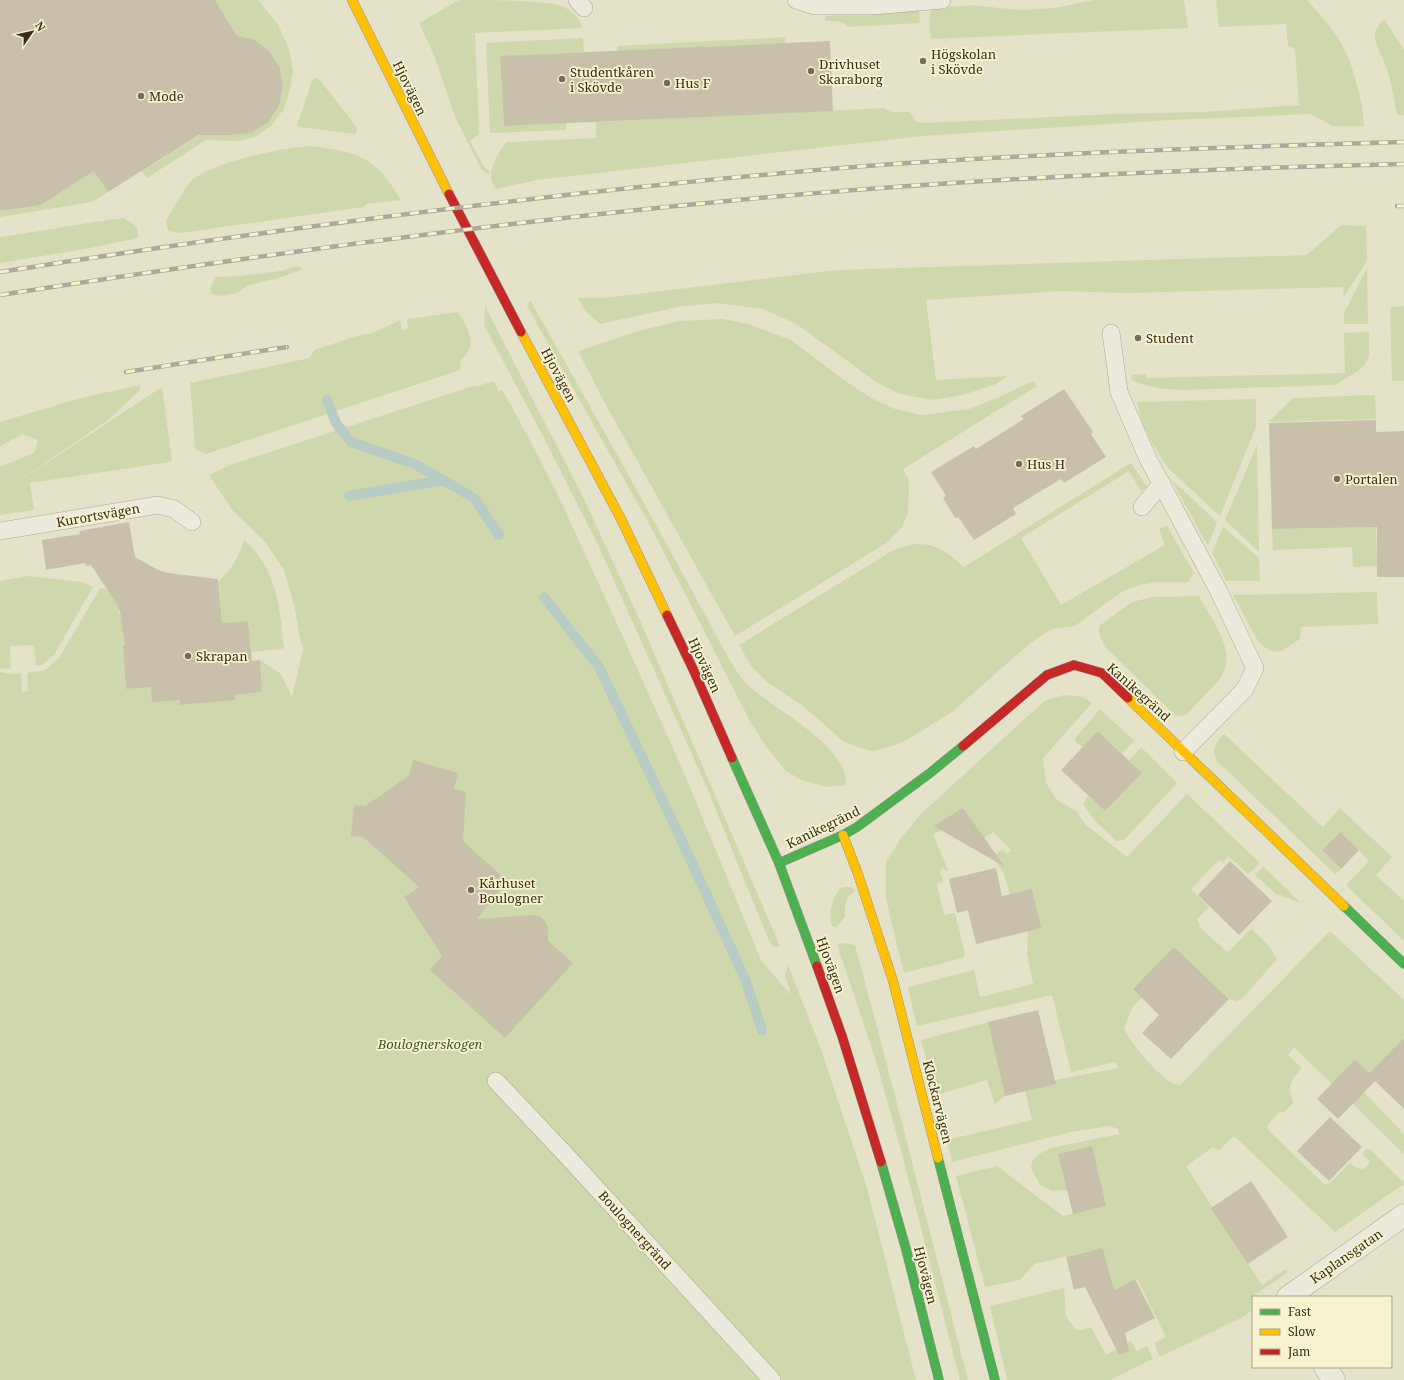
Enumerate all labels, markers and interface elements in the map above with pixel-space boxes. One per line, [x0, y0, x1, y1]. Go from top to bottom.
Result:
north arrow [12, 12, 52, 52]
text: N [32, 18, 50, 34]
place label: Högskolan i Skövde [931, 45, 997, 78]
place label: Drivhuset Skaraborg [819, 55, 883, 88]
marker: Högskolan i Skövde [918, 56, 928, 66]
street label: Hjovägen [389, 58, 431, 119]
place label: Studentkåren i Skövde [570, 63, 655, 96]
marker: Drivhuset Skaraborg [806, 66, 816, 76]
marker: Studentkåren i Skövde [557, 74, 567, 84]
place label: Hus F [675, 74, 711, 92]
marker: Hus F [662, 78, 672, 88]
place label: Mode [149, 87, 184, 105]
marker: Mode [136, 91, 146, 101]
place label: Student [1146, 329, 1194, 347]
marker: Student [1133, 333, 1143, 343]
street label: Hjovägen [537, 345, 581, 406]
place label: Hus H [1027, 455, 1065, 473]
marker: Hus H [1014, 459, 1024, 469]
place label: Portalen [1345, 470, 1398, 488]
marker: Portalen [1332, 474, 1342, 484]
street label: Kurortsvägen [55, 499, 142, 531]
street label: Hjovägen [684, 635, 726, 696]
place label: Skrapan [196, 647, 248, 665]
marker: Skrapan [183, 651, 193, 661]
street label: Kanikegränd [1103, 659, 1175, 725]
street label: Kanikegränd [783, 801, 863, 853]
place label: Kårhuset Boulogner [479, 874, 543, 907]
marker: Kårhuset Boulogner [466, 885, 476, 895]
street label: Hjovägen [812, 934, 850, 996]
park label: Boulognerskogen [377, 1035, 483, 1053]
street label: Klockarvägen [919, 1058, 957, 1146]
street label: Boulognergränd [595, 1187, 675, 1273]
street label: Kaplansgatan [1306, 1224, 1386, 1288]
street label: Hjovägen [910, 1244, 942, 1306]
legend [1252, 1296, 1392, 1368]
text: Fast [1288, 1303, 1311, 1320]
text: Slow [1288, 1323, 1316, 1340]
text: Jam [1287, 1343, 1310, 1360]

